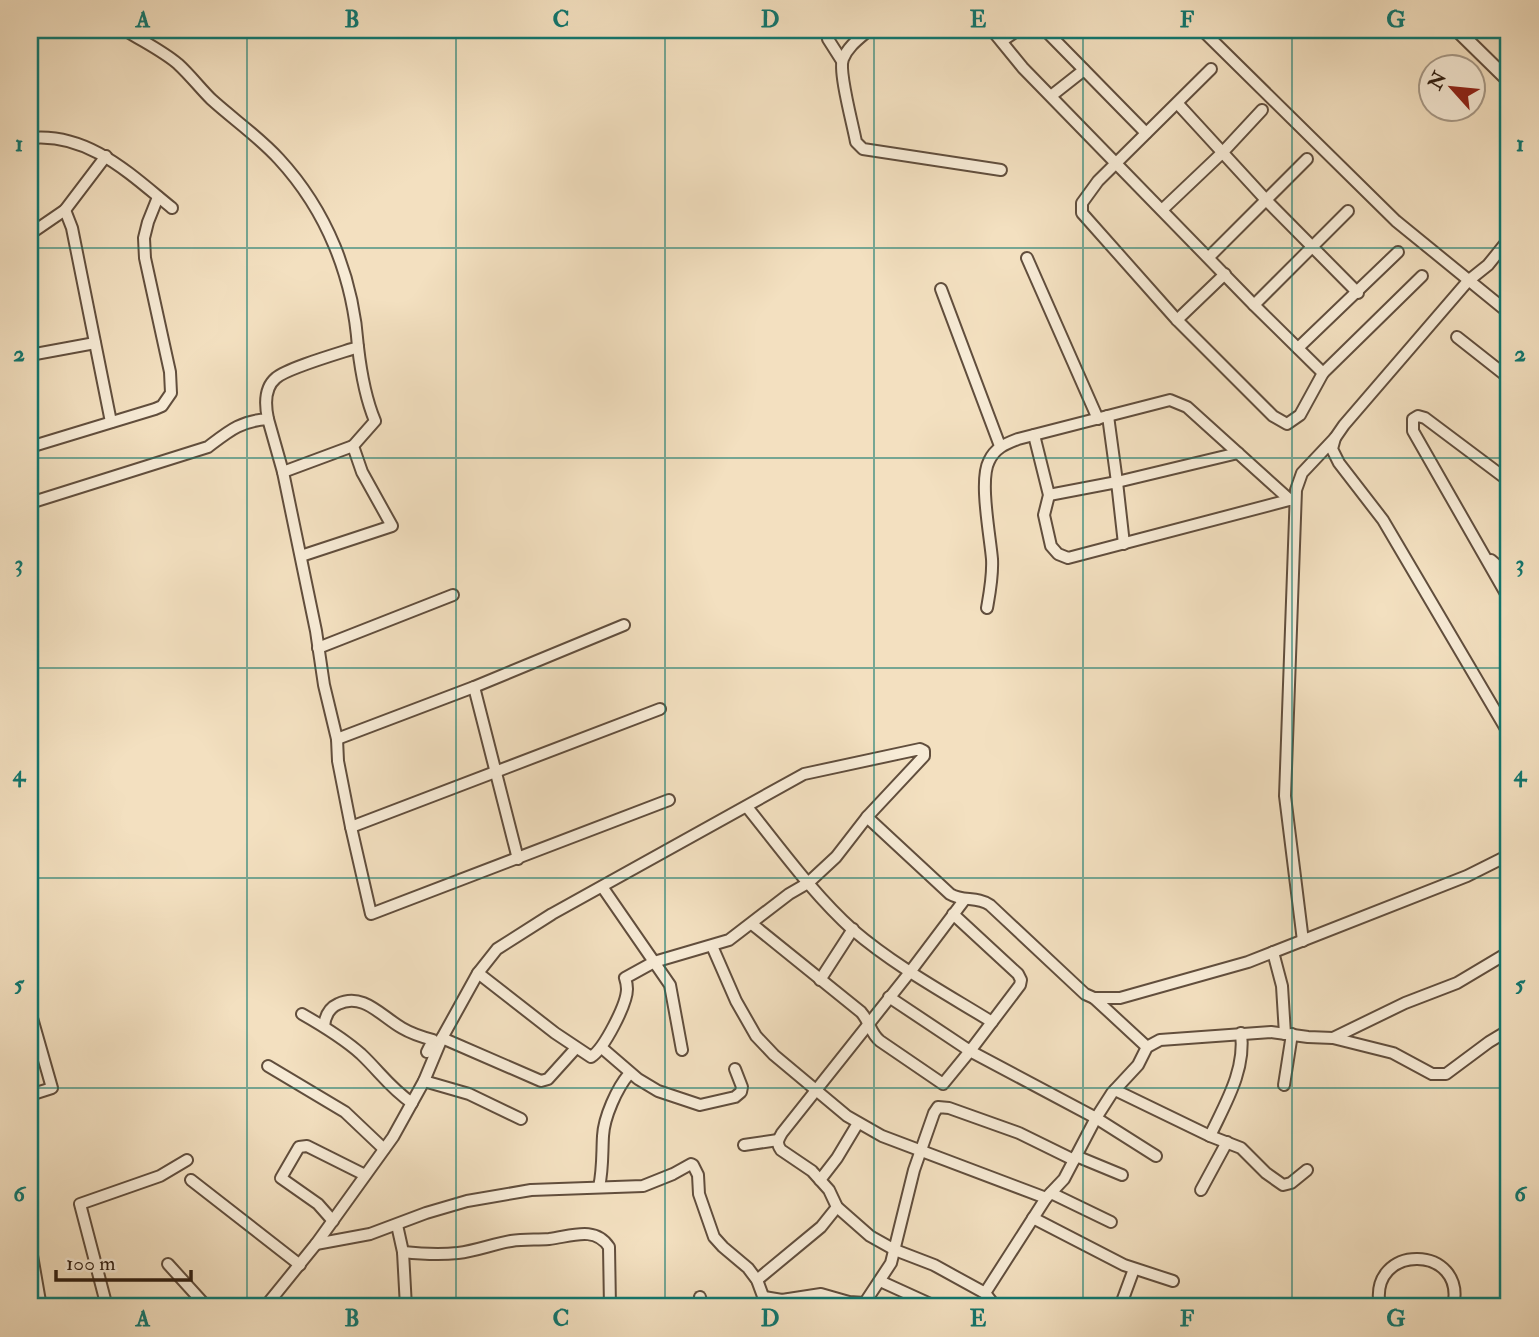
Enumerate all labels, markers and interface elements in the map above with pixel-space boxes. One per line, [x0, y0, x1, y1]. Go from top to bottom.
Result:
text: A [135, 5, 151, 34]
text: B [344, 5, 360, 34]
text: C [553, 5, 569, 34]
text: D [761, 5, 779, 34]
text: E [970, 5, 987, 34]
text: F [1180, 5, 1195, 34]
text: G [1386, 5, 1406, 34]
north arrow [1416, 52, 1486, 122]
text: N [1423, 67, 1453, 95]
text: 1 [15, 129, 23, 158]
text: 1 [1516, 129, 1524, 158]
text: 2 [13, 339, 25, 368]
text: 2 [1514, 339, 1526, 368]
text: 3 [15, 549, 23, 578]
text: 3 [1516, 549, 1524, 578]
text: 4 [12, 759, 27, 788]
text: 4 [1513, 759, 1528, 788]
text: 5 [14, 969, 25, 998]
text: 5 [1515, 969, 1526, 998]
text: 6 [13, 1179, 27, 1208]
text: 6 [1514, 1179, 1528, 1208]
scale bar [56, 1239, 191, 1283]
text: 100 m [66, 1250, 116, 1277]
text: A [135, 1304, 151, 1333]
text: B [344, 1304, 360, 1333]
text: C [553, 1304, 569, 1333]
text: D [761, 1304, 779, 1333]
text: E [970, 1304, 987, 1333]
text: F [1180, 1304, 1195, 1333]
text: G [1386, 1304, 1406, 1333]

